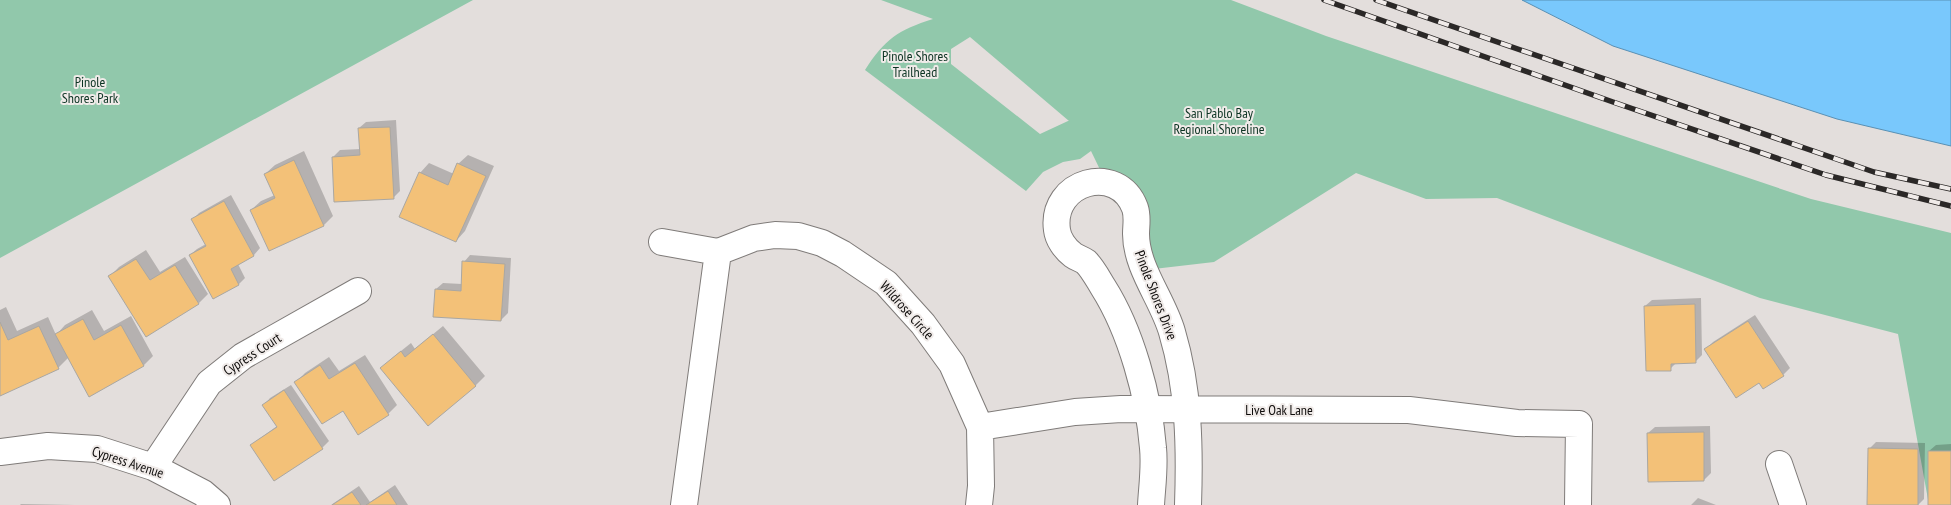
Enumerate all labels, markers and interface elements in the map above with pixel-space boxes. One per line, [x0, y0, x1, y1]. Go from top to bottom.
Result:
park label: Pinole Shores Trailhead [882, 47, 948, 81]
park label: Pinole Shores Park [62, 73, 119, 107]
park label: San Pablo Bay Regional Shoreline [1174, 104, 1265, 138]
street label: Pinole Shores Drive [1131, 248, 1181, 343]
street label: Wildrose Circle [876, 277, 938, 343]
street label: Cypress Court [220, 329, 284, 379]
street label: Live Oak Lane [1245, 401, 1313, 419]
street label: Cypress Avenue [90, 442, 166, 482]

